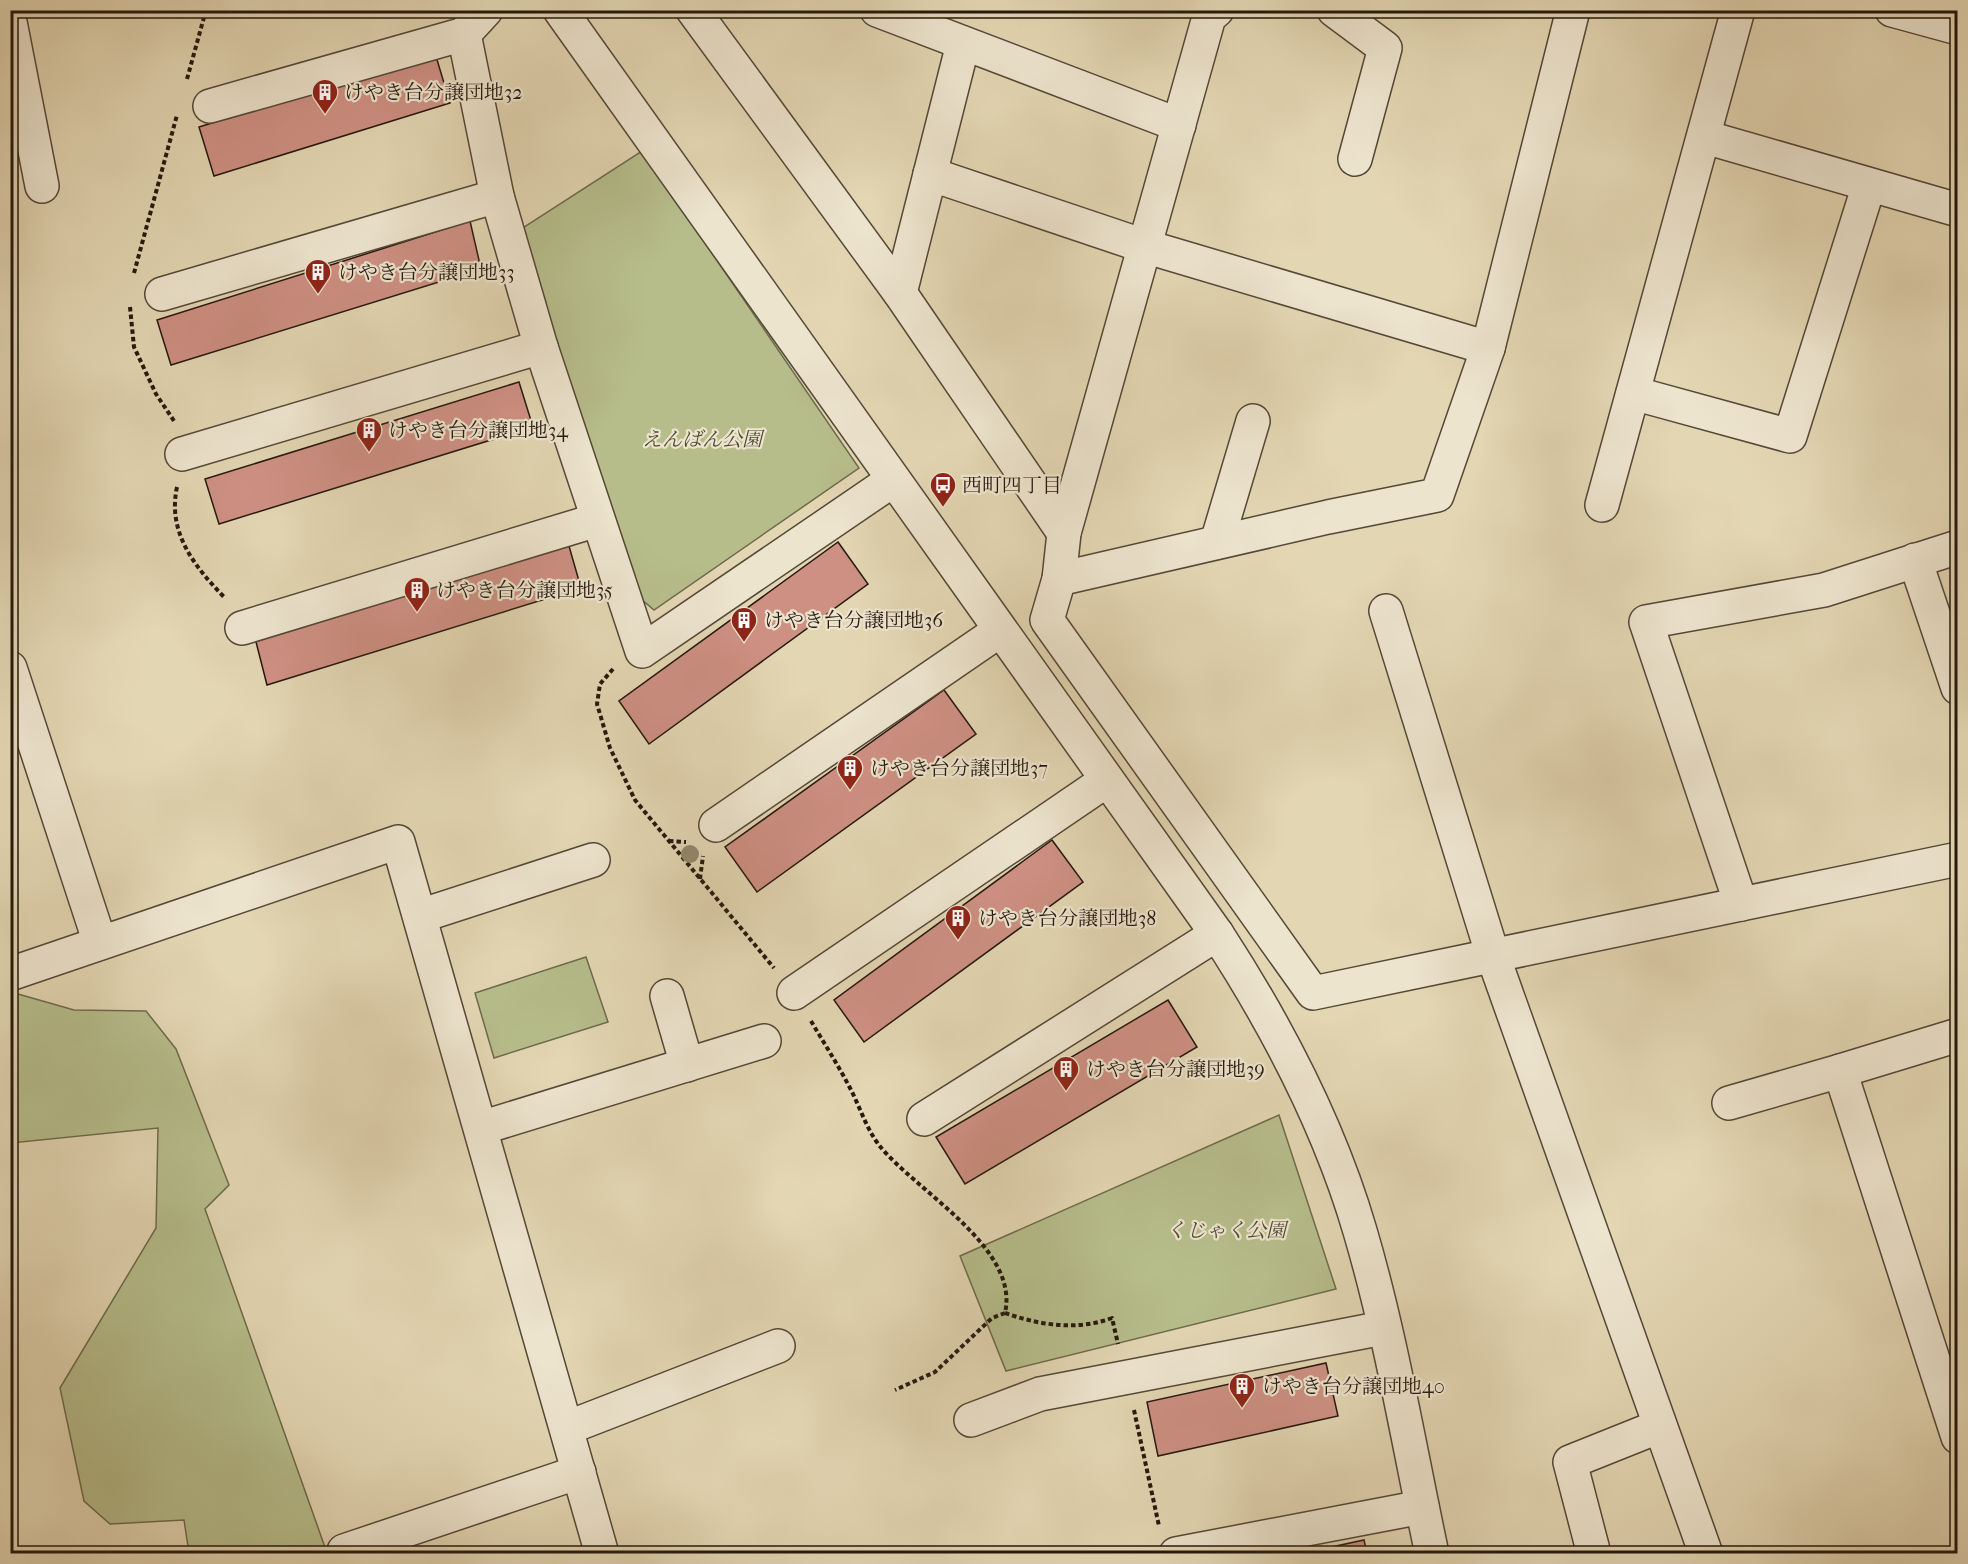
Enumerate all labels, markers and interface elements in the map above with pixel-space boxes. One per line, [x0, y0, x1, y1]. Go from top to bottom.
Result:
building icon: けやき台分譲団地32 [310, 77, 340, 115]
place label: けやき台分譲団地32 [344, 81, 523, 104]
building icon: けやき台分譲団地33 [303, 257, 333, 295]
place label: けやき台分譲団地33 [338, 261, 514, 284]
building icon: けやき台分譲団地34 [354, 415, 384, 453]
place label: けやき台分譲団地34 [388, 419, 569, 442]
park label: えんばん公園 [642, 428, 765, 451]
bus stop icon: 西町四丁目 [928, 470, 958, 508]
place label: 西町四丁目 [962, 474, 1062, 497]
building icon: けやき台分譲団地35 [402, 575, 432, 613]
place label: けやき台分譲団地35 [436, 579, 613, 602]
building icon: けやき台分譲団地36 [729, 605, 759, 643]
place label: けやき台分譲団地36 [764, 609, 943, 632]
building icon: けやき台分譲団地37 [835, 753, 865, 791]
place label: けやき台分譲団地37 [870, 757, 1048, 780]
building icon: けやき台分譲団地38 [943, 903, 973, 941]
place label: けやき台分譲団地38 [978, 907, 1156, 930]
building icon: けやき台分譲団地39 [1051, 1054, 1081, 1092]
place label: けやき台分譲団地39 [1086, 1058, 1265, 1081]
park label: くじゃく公園 [1166, 1219, 1289, 1242]
building icon: けやき台分譲団地40 [1227, 1371, 1257, 1409]
place label: けやき台分譲団地40 [1262, 1375, 1445, 1398]

